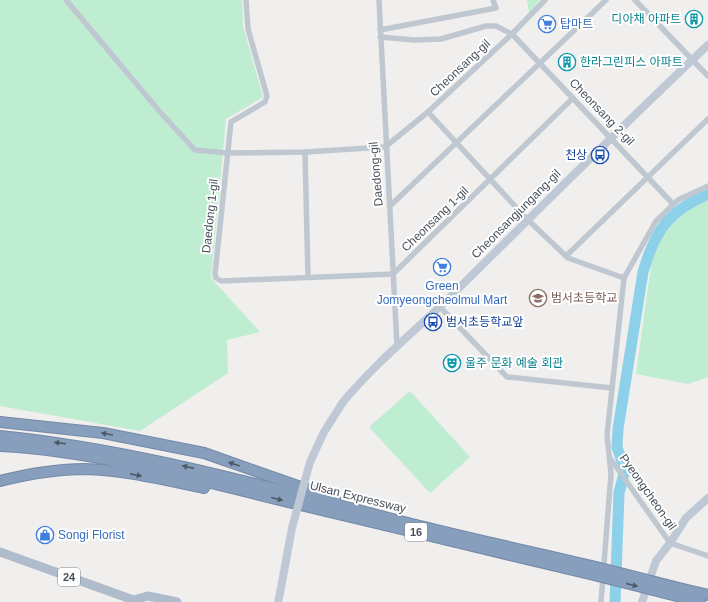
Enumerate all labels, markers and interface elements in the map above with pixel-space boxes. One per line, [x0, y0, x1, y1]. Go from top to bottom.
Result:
building icon: 디아채 아파트 [684, 9, 704, 29]
place label: 디아채 아파트 [611, 12, 681, 26]
supermarket icon: 탑마트 [537, 14, 557, 34]
place label: 탑마트 [560, 17, 593, 31]
street label: Cheonsang-gil [427, 36, 493, 100]
building icon: 한라그린피스 아파트 [557, 52, 577, 72]
place label: 한라그린피스 아파트 [580, 55, 683, 69]
street label: Cheonsang 2-gil [567, 76, 637, 148]
street label: Daedong-gil [366, 141, 386, 207]
bus stop icon: 천상 [590, 145, 610, 165]
place label: 천상 [565, 148, 587, 162]
street label: Cheonsangjungang-gil [469, 167, 563, 261]
street label: Daedong 1-gil [199, 178, 221, 254]
street label: Cheonsang 1-gil [399, 184, 471, 254]
supermarket icon: Green Jomyeongcheolmul Mart [432, 257, 452, 277]
place label: Green Jomyeongcheolmul Mart [377, 279, 508, 307]
school or university icon: 범서초등학교 [528, 288, 548, 308]
place label: 범서초등학교 [551, 291, 617, 305]
bus stop icon: 범서초등학교앞 [423, 312, 443, 332]
place label: 범서초등학교앞 [446, 315, 523, 329]
theatre icon: 울주 문화 예술 회관 [442, 353, 462, 373]
place label: 울주 문화 예술 회관 [465, 356, 563, 370]
one-way arrow [101, 431, 113, 437]
one-way arrow [54, 440, 66, 446]
street label: Pyeongcheon-gil [617, 451, 679, 533]
one-way arrow [227, 460, 239, 466]
one-way arrow [182, 464, 194, 470]
one-way arrow [129, 472, 142, 478]
street label: Ulsan Expressway [308, 478, 408, 516]
one-way arrow [271, 496, 283, 502]
road number: 16 [405, 523, 427, 541]
shop icon: Songi Florist [35, 525, 55, 545]
place label: Songi Florist [58, 528, 125, 542]
road number: 24 [58, 568, 80, 586]
one-way arrow [625, 582, 638, 588]

